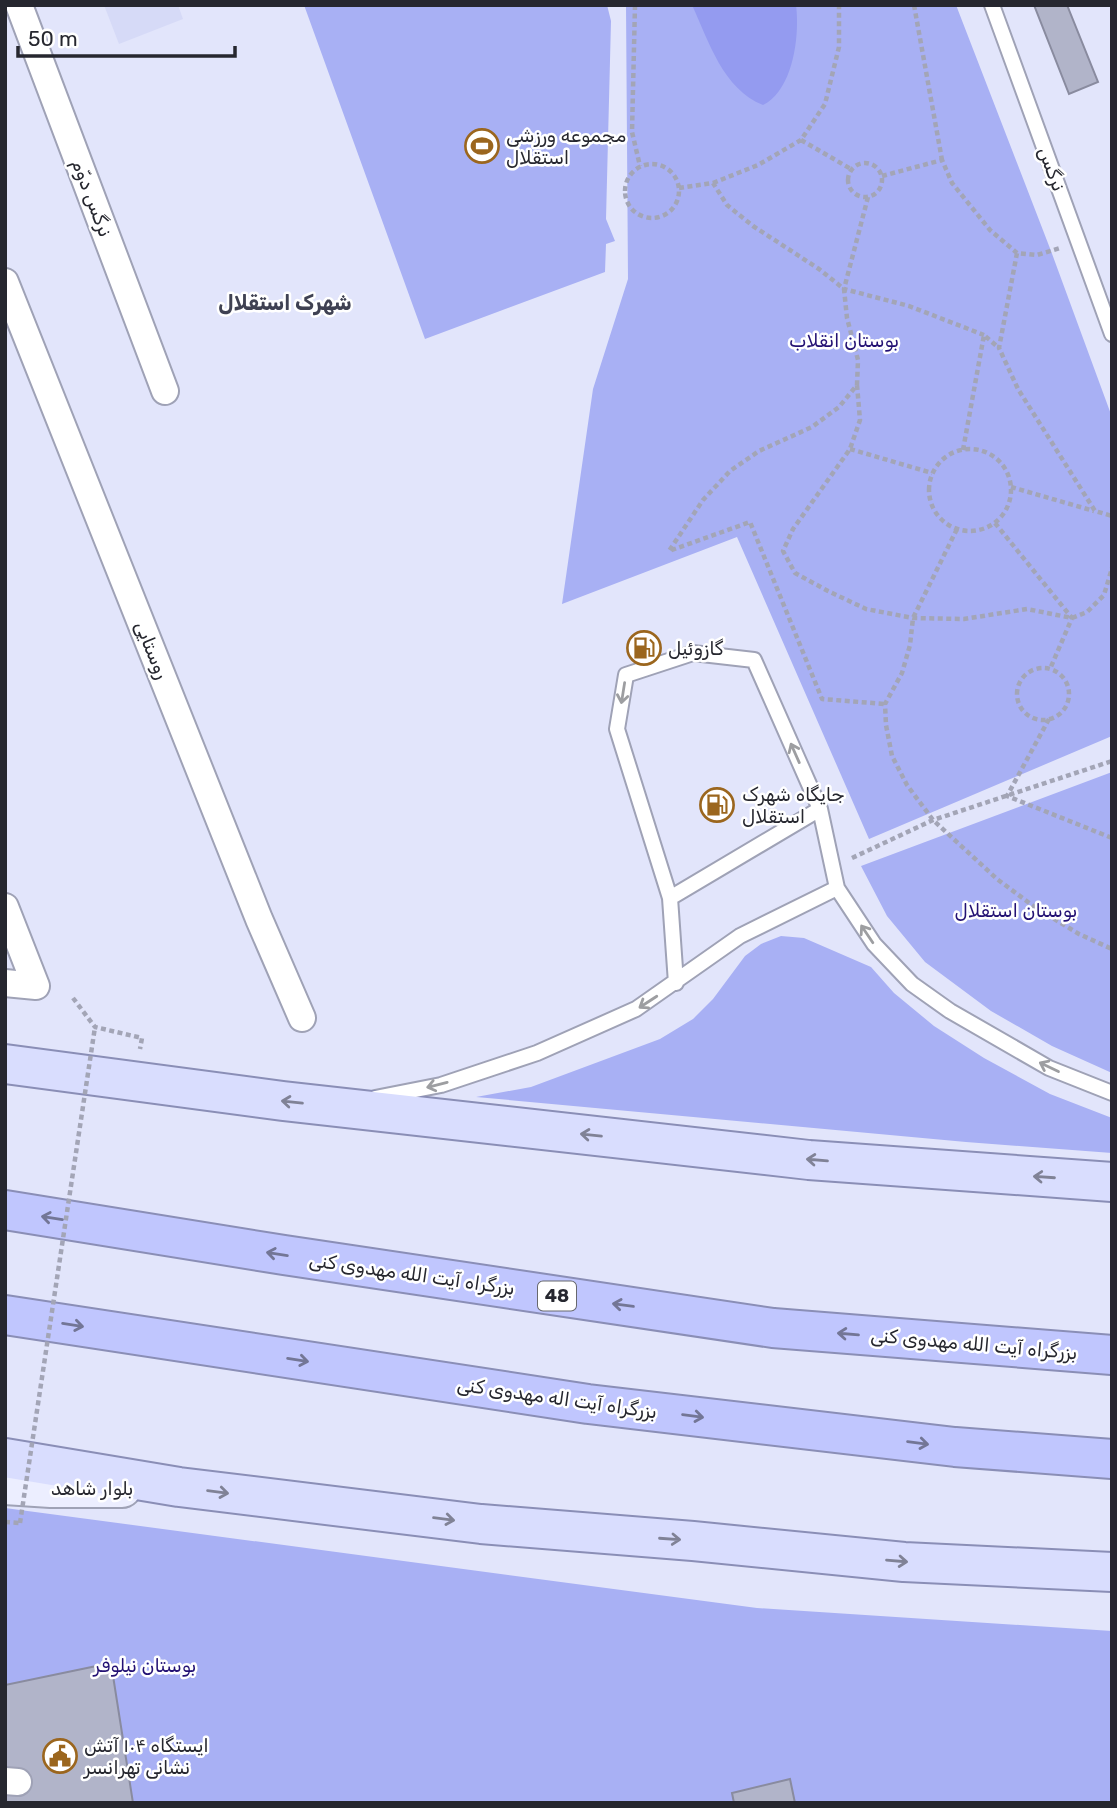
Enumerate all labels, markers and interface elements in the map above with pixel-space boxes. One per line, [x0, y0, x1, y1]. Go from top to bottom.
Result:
scale bar [18, 14, 234, 58]
text: 50 m [28, 26, 78, 51]
place label: مجموعه ورزشی استقلال [506, 124, 626, 169]
sports icon: مجموعه ورزشی استقلال [463, 127, 501, 165]
street label: نرگس [1033, 144, 1071, 194]
street label: نرگس دوّم [66, 156, 117, 240]
district label: شهرک استقلال [218, 290, 352, 316]
park label: بوستان انقلاب [789, 329, 899, 352]
street label: روستایی [130, 618, 174, 682]
fuel station icon: گازوئیل [625, 629, 663, 667]
place label: گازوئیل [668, 637, 724, 660]
one-way arrow [616, 681, 629, 704]
one-way arrow [788, 743, 801, 764]
place label: جایگاه شهرک استقلال [742, 783, 845, 828]
fuel station icon: جایگاه شهرک استقلال [698, 786, 736, 824]
park label: بوستان استقلال [955, 899, 1077, 922]
one-way arrow [860, 925, 875, 944]
one-way arrow [638, 995, 658, 1009]
one-way arrow [1039, 1060, 1060, 1074]
one-way arrow [426, 1079, 449, 1092]
one-way arrow [281, 1095, 303, 1108]
one-way arrow [580, 1128, 603, 1141]
one-way arrow [806, 1153, 829, 1166]
one-way arrow [1033, 1170, 1055, 1183]
one-way arrow [41, 1211, 64, 1224]
one-way arrow [266, 1247, 288, 1260]
street label: بزرگراه آیت الله مهدوی کنی [308, 1248, 516, 1300]
road number: 48 [538, 1282, 576, 1310]
one-way arrow [612, 1298, 635, 1311]
one-way arrow [61, 1319, 84, 1332]
street label: بزرگراه آیت الله مهدوی کنی [870, 1323, 1078, 1365]
one-way arrow [838, 1327, 860, 1340]
one-way arrow [286, 1353, 309, 1366]
street label: بزرگراه آیت اله مهدوی کنی [456, 1373, 658, 1423]
one-way arrow [681, 1410, 703, 1423]
one-way arrow [907, 1436, 929, 1449]
street label: بلوار شاهد [51, 1477, 133, 1500]
one-way arrow [206, 1485, 229, 1498]
one-way arrow [432, 1513, 454, 1526]
one-way arrow [658, 1533, 681, 1546]
one-way arrow [885, 1555, 907, 1568]
park label: بوستان نیلوفر [93, 1654, 196, 1677]
place label: ایستگاه ۱۰۴ آتش ‌نشانی تهرانسر [83, 1734, 209, 1779]
public building icon: ایستگاه ۱۰۴ آتش ‌نشانی تهرانسر [41, 1737, 79, 1775]

